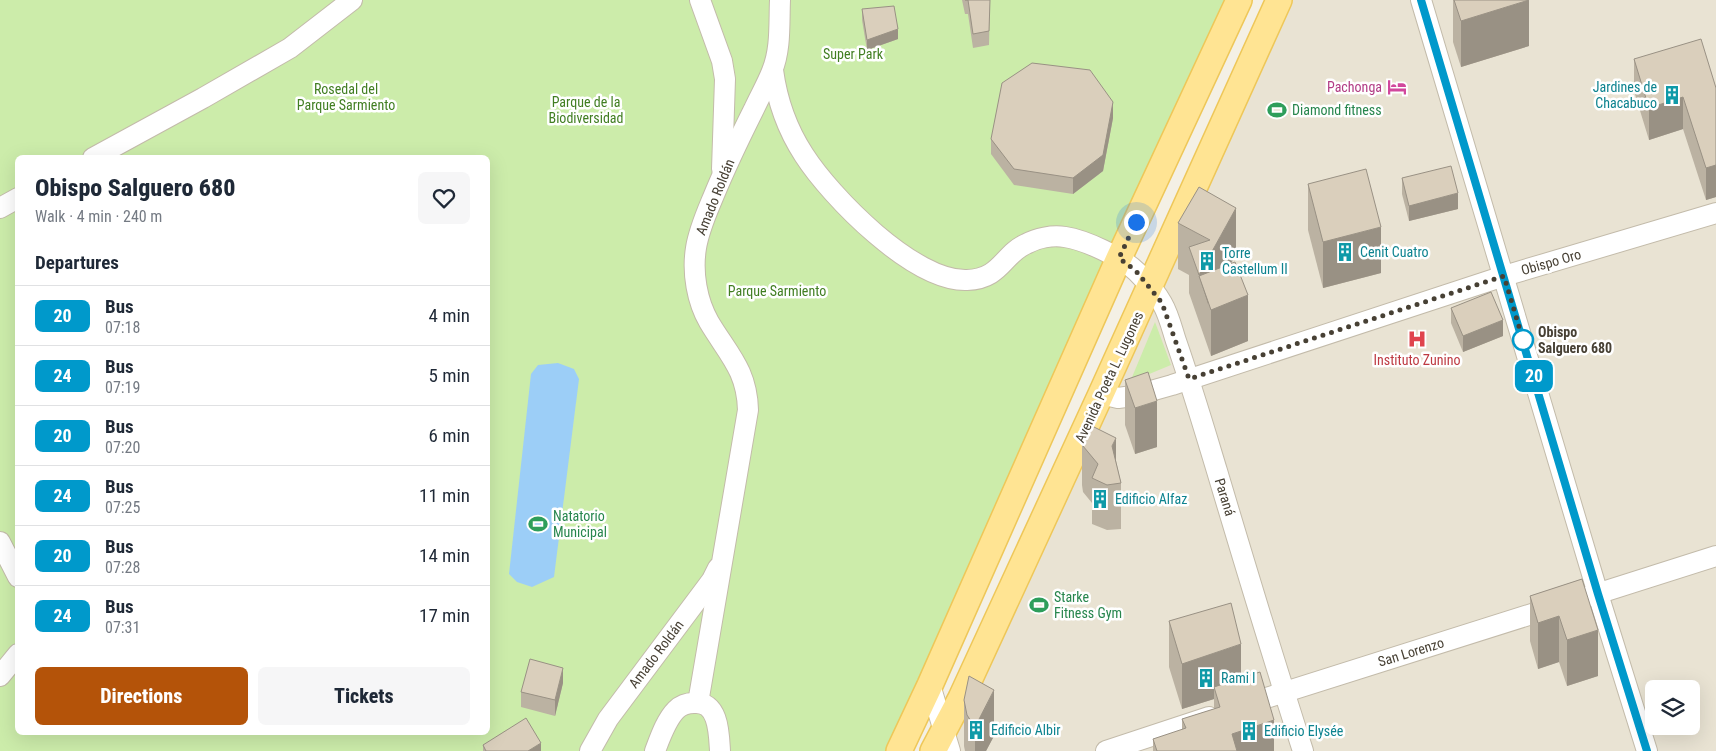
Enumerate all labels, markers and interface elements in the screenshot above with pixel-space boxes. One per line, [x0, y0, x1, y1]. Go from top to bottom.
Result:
park label: Super Park [823, 46, 884, 62]
hotel icon: Pachonga [1386, 76, 1408, 98]
place label: Pachonga [1327, 79, 1382, 95]
place label: Jardines de Chacabuco [1593, 79, 1657, 111]
park label: Rosedal del Parque Sarmiento [297, 81, 395, 113]
building icon: Jardines de Chacabuco [1661, 84, 1683, 106]
park label: Parque de la Biodiversidad [549, 94, 623, 126]
sports icon: Diamond fitness [1266, 99, 1288, 121]
place label: Diamond fitness [1292, 102, 1382, 118]
street label: Amado Roldán [692, 157, 738, 237]
button: heart [418, 172, 470, 224]
text: Obispo Salguero 680 [35, 174, 235, 202]
text: Walk · 4 min · 240 m [35, 207, 162, 226]
your location [1124, 210, 1149, 235]
building icon: Cenit Cuatro [1334, 241, 1356, 263]
place label: Cenit Cuatro [1360, 244, 1429, 260]
place label: Torre Castellum II [1222, 245, 1288, 277]
street label: Obispo Oro [1519, 246, 1583, 278]
building icon: Torre Castellum II [1196, 250, 1218, 272]
text: Departures [35, 251, 119, 274]
park label: Parque Sarmiento [728, 283, 826, 299]
text: Bus [105, 295, 134, 318]
text: 4 min [428, 304, 470, 327]
text: 20 [53, 305, 72, 326]
street label: Avenida Poeta L. Lugones [1072, 309, 1146, 445]
text: 07:18 [105, 318, 140, 337]
place label: Obispo Salguero 680 [1538, 324, 1612, 356]
hospital icon: Instituto Zunino [1406, 328, 1428, 350]
marker: Obispo Salguero 680 [1512, 329, 1534, 351]
place label: Instituto Zunino [1374, 352, 1460, 368]
text: Bus [105, 355, 134, 378]
line badge: 20 [1512, 360, 1556, 392]
text: 5 min [428, 364, 470, 387]
text: 24 [53, 365, 72, 386]
text: 20 [1525, 365, 1543, 386]
text: 07:19 [105, 378, 140, 397]
text: Bus [105, 415, 134, 438]
text: 6 min [428, 424, 470, 447]
text: 20 [53, 425, 72, 446]
text: 07:20 [105, 438, 140, 457]
text: Bus [105, 475, 134, 498]
street label: Paraná [1212, 476, 1238, 518]
text: 11 min [419, 484, 470, 507]
text: 24 [53, 485, 72, 506]
building icon: Edificio Alfaz [1089, 488, 1111, 510]
place label: Edificio Alfaz [1115, 491, 1187, 507]
text: 07:25 [105, 498, 140, 517]
place label: Natatorio Municipal [553, 508, 607, 540]
sports icon: Natatorio Municipal [527, 513, 549, 535]
text: Bus [105, 535, 134, 558]
text: 14 min [419, 544, 470, 567]
text: 20 [53, 545, 72, 566]
text: 07:28 [105, 558, 140, 577]
place label: Starke Fitness Gym [1054, 589, 1122, 621]
sports icon: Starke Fitness Gym [1028, 594, 1050, 616]
text: Bus [105, 595, 134, 618]
text: 17 min [419, 604, 470, 627]
text: 24 [53, 605, 72, 626]
street label: Amado Roldán [625, 617, 687, 691]
text: 07:31 [105, 618, 140, 637]
street label: San Lorenzo [1376, 634, 1446, 670]
button: Directions [35, 667, 248, 725]
button: Tickets [258, 667, 470, 725]
building icon: Rami I [1195, 667, 1217, 689]
place label: Rami I [1221, 670, 1256, 686]
map controls [1645, 680, 1700, 735]
button: layers [1645, 680, 1700, 735]
building icon: Edificio Albir [965, 719, 987, 741]
building icon: Edificio Elysée [1238, 720, 1260, 742]
place label: Edificio Albir [991, 722, 1060, 738]
place label: Edificio Elysée [1264, 723, 1344, 739]

